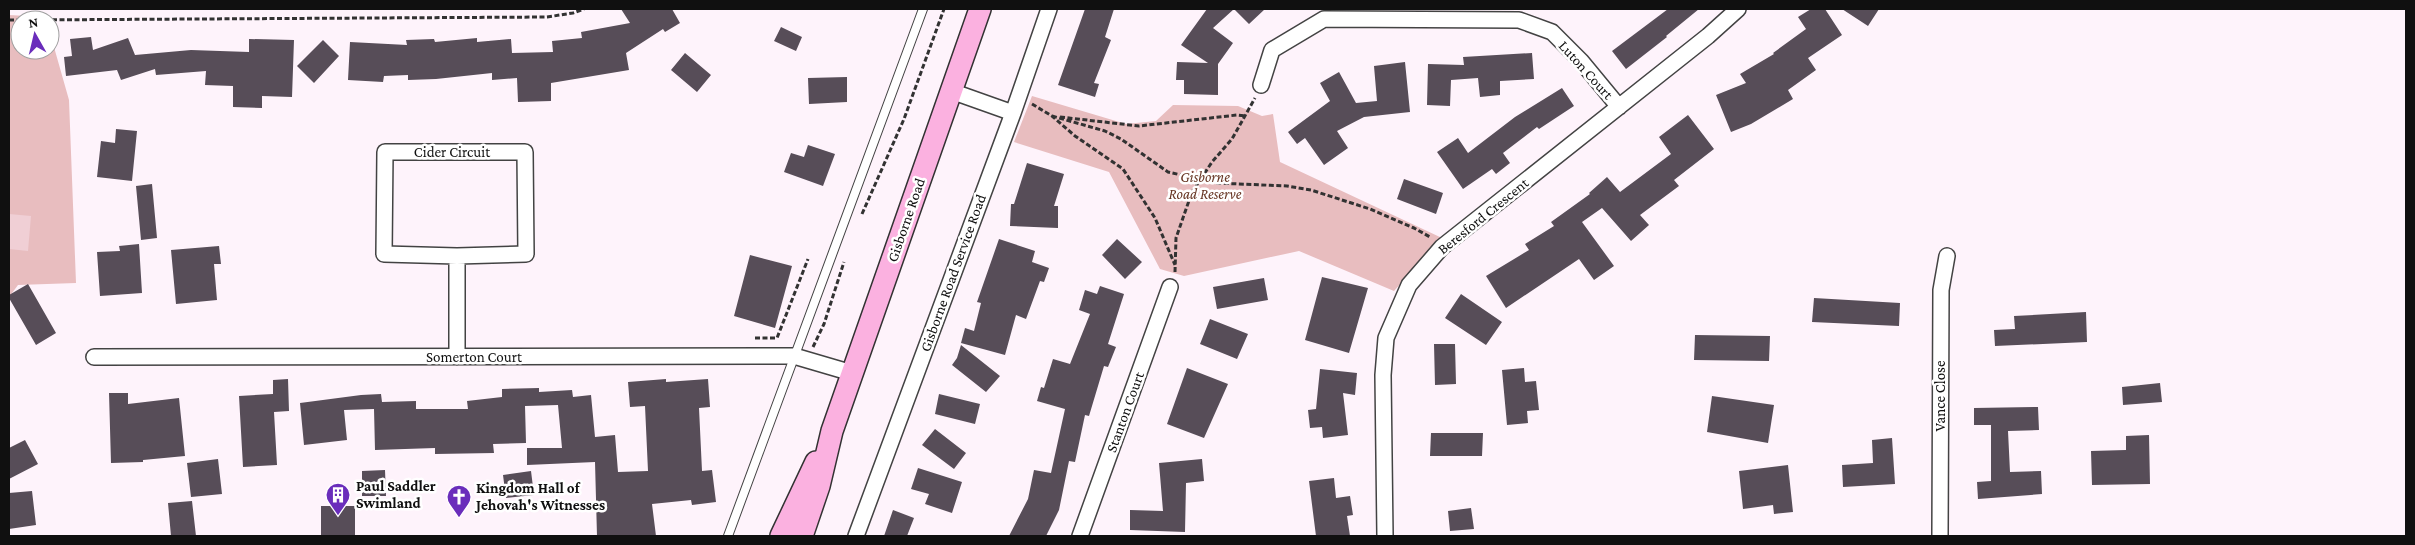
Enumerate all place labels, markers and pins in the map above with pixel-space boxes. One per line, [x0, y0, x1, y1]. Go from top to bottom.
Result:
place label: Paul Saddler Swimland [356, 478, 436, 511]
place label: Kingdom Hall of Jehovah's Witnesses [474, 480, 605, 513]
building icon: Paul Saddler Swimland [325, 482, 351, 516]
church icon: Kingdom Hall of Jehovah's Witnesses [446, 484, 472, 518]

